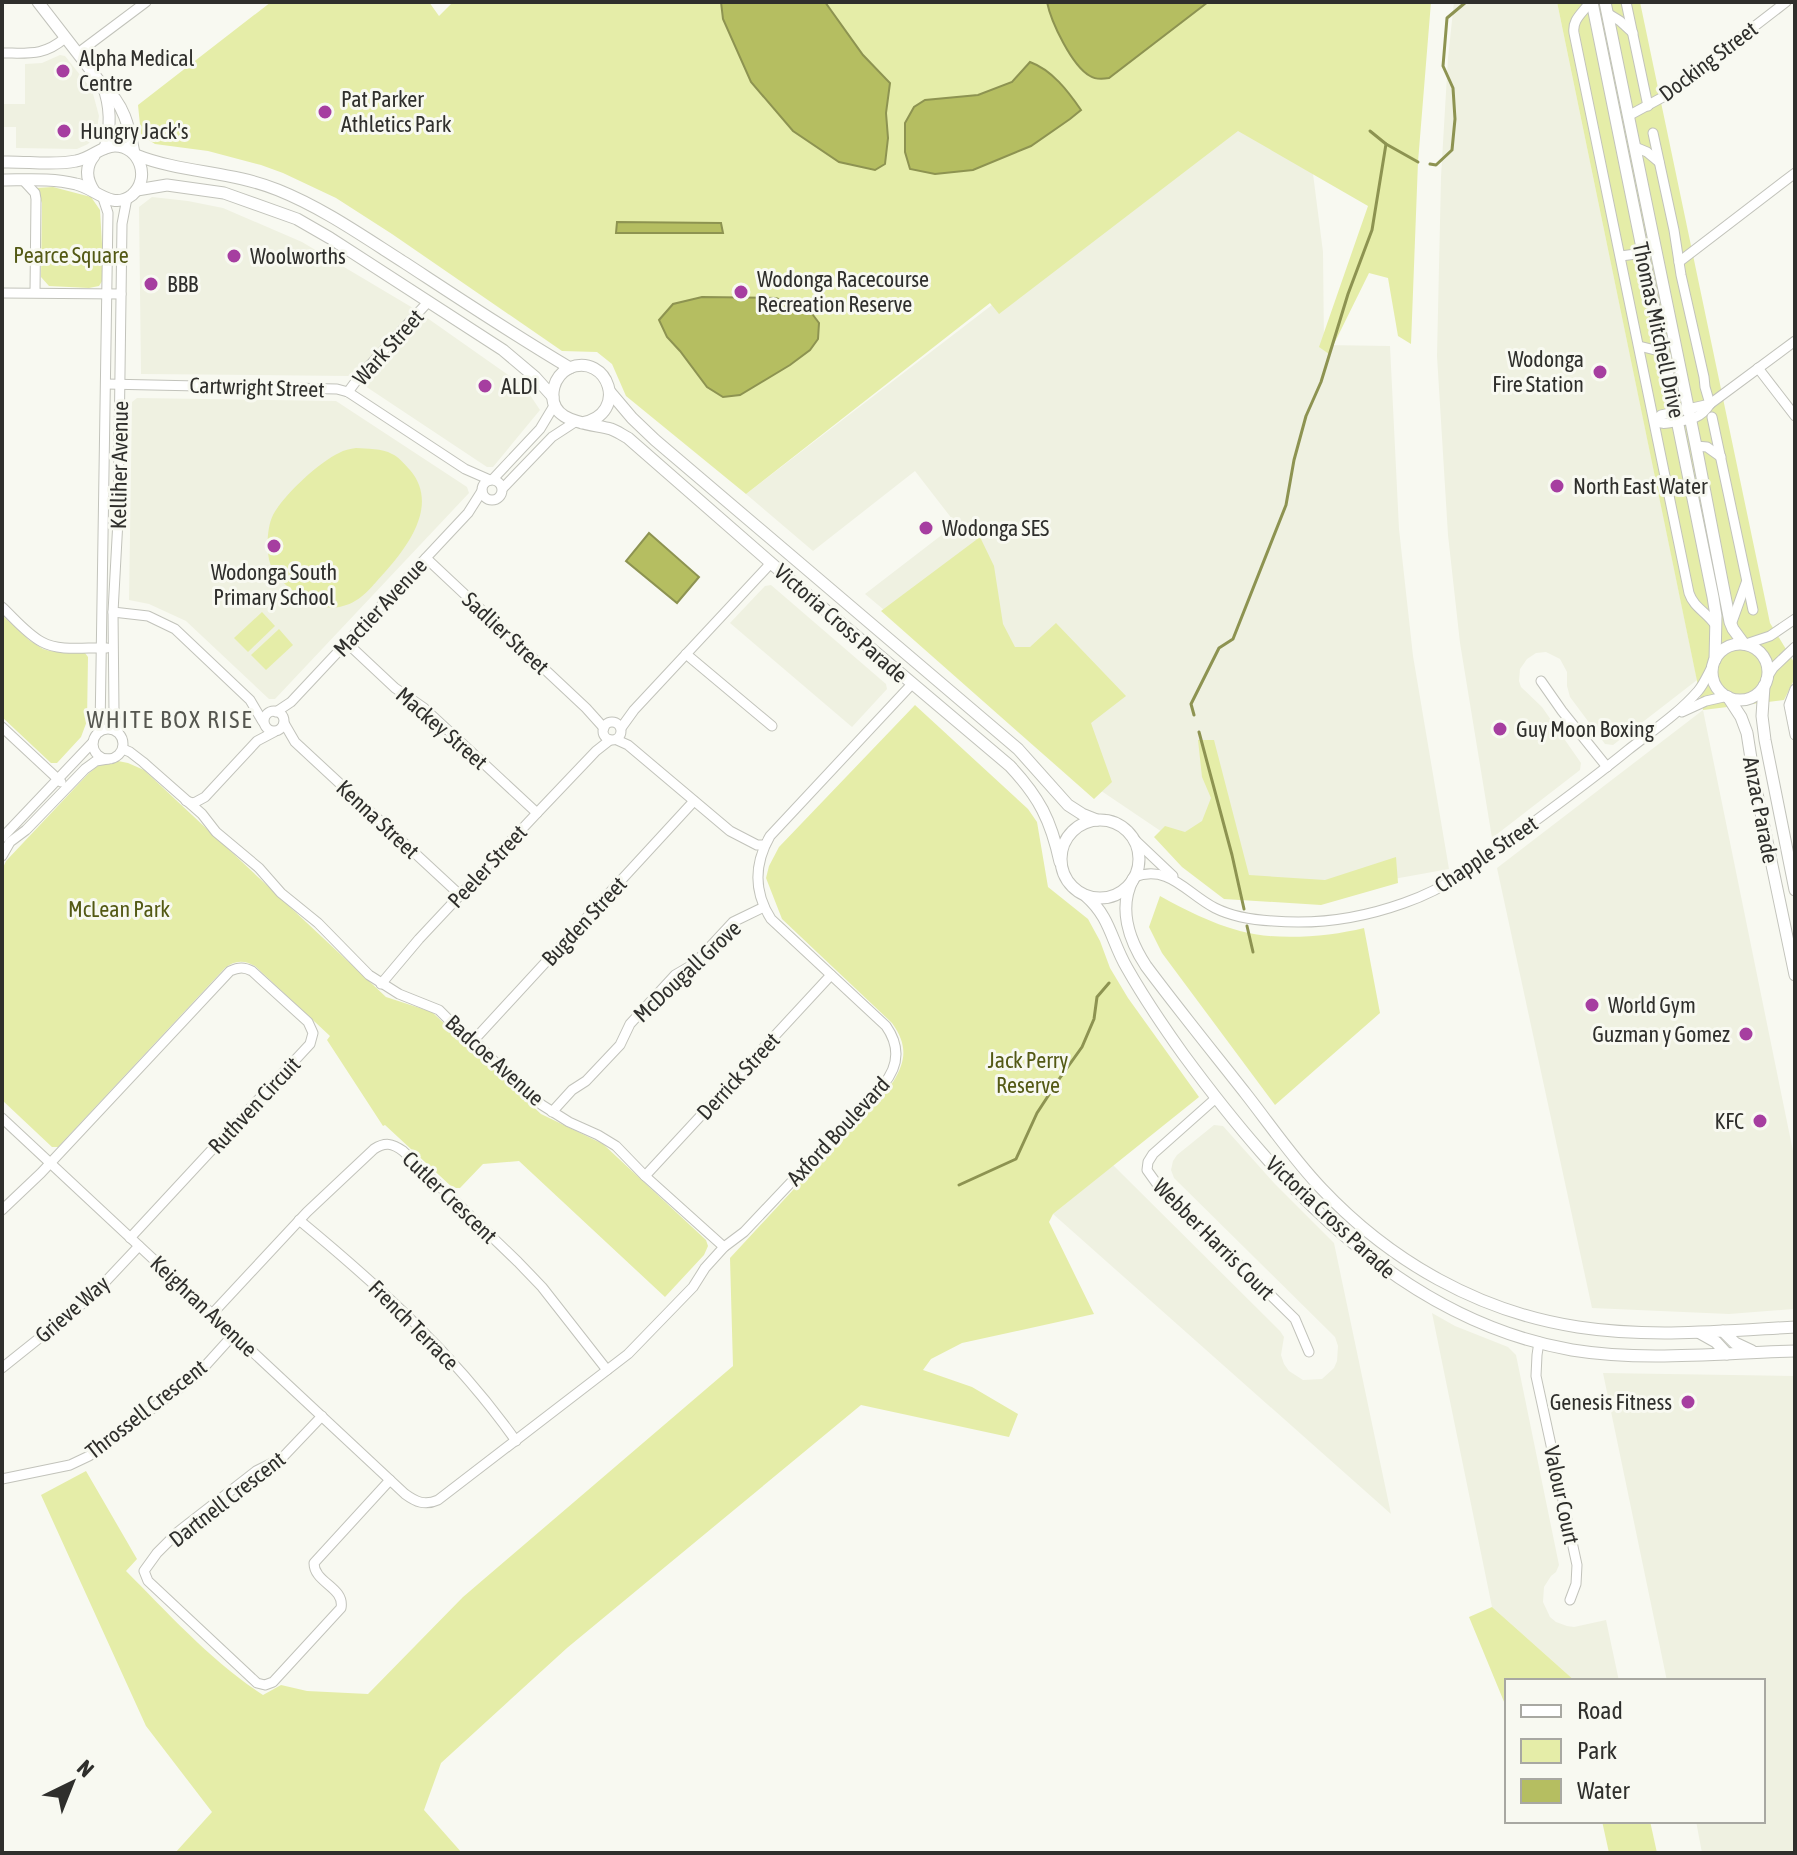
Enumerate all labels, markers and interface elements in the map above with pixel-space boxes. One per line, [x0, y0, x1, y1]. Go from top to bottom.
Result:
street label: Docking Street [1654, 16, 1762, 106]
place label: Alpha Medical Centre [79, 45, 194, 96]
marker: Alpha Medical Centre [54, 62, 72, 80]
place label: Pat Parker Athletics Park [341, 86, 452, 137]
marker: Pat Parker Athletics Park [316, 103, 334, 121]
place label: Hungry Jack's [80, 118, 189, 144]
marker: Hungry Jack's [55, 122, 73, 140]
street label: Thomas Mitchell Drive [1628, 240, 1690, 420]
park label: Pearce Square [13, 242, 129, 268]
place label: Woolworths [250, 243, 346, 269]
marker: Woolworths [225, 247, 243, 265]
place label: Wodonga Racecourse Recreation Reserve [757, 266, 929, 317]
place label: BBB [167, 271, 199, 297]
marker: BBB [142, 275, 160, 293]
marker: Wodonga Racecourse Recreation Reserve [732, 283, 750, 301]
street label: Wark Street [347, 304, 429, 390]
place label: Wodonga Fire Station [1492, 346, 1584, 397]
marker: Wodonga Fire Station [1591, 363, 1609, 381]
street label: Cartwright Street [189, 372, 325, 402]
place label: ALDI [501, 373, 538, 399]
marker: ALDI [476, 377, 494, 395]
street label: Kelliher Avenue [105, 401, 133, 529]
place label: North East Water [1573, 473, 1708, 499]
marker: North East Water [1548, 477, 1566, 495]
place label: Wodonga SES [942, 515, 1049, 541]
marker: Wodonga SES [917, 519, 935, 537]
marker: Wodonga South Primary School [265, 537, 283, 555]
street label: Mactier Avenue [328, 552, 432, 662]
street label: Victoria Cross Parade [769, 558, 913, 688]
place label: Wodonga South Primary School [211, 559, 337, 610]
street label: Sadlier Street [457, 586, 555, 680]
street label: Mackey Street [391, 681, 493, 775]
district label: WHITE BOX RISE [86, 706, 254, 733]
place label: Guy Moon Boxing [1516, 716, 1655, 742]
marker: Guy Moon Boxing [1491, 720, 1509, 738]
street label: Anzac Parade [1738, 754, 1784, 866]
street label: Kenna Street [331, 774, 425, 864]
street label: Chapple Street [1430, 810, 1542, 898]
street label: Peeler Street [442, 819, 532, 913]
street label: Bugden Street [536, 871, 632, 971]
park label: McLean Park [68, 896, 170, 922]
street label: McDougall Grove [628, 915, 746, 1027]
place label: World Gym [1608, 992, 1696, 1018]
marker: World Gym [1583, 996, 1601, 1014]
street label: Badcoe Avenue [440, 1009, 550, 1111]
place label: Guzman y Gomez [1592, 1021, 1730, 1047]
marker: Guzman y Gomez [1737, 1025, 1755, 1043]
street label: Derrick Street [691, 1027, 785, 1125]
park label: Jack Perry Reserve [988, 1047, 1068, 1098]
street label: Ruthven Circuit [203, 1051, 305, 1159]
street label: Axford Boulevard [781, 1071, 895, 1191]
place label: KFC [1714, 1108, 1744, 1134]
marker: KFC [1751, 1112, 1769, 1130]
street label: Cutler Crescent [397, 1146, 503, 1248]
street label: Victoria Cross Parade [1261, 1150, 1401, 1284]
street label: Webber Harris Court [1148, 1173, 1280, 1305]
street label: Keighran Avenue [145, 1250, 263, 1362]
street label: Grieve Way [30, 1270, 114, 1348]
street label: French Terrace [364, 1275, 464, 1375]
street label: Throssell Crescent [80, 1354, 212, 1464]
place label: Genesis Fitness [1550, 1389, 1672, 1415]
marker: Genesis Fitness [1679, 1393, 1697, 1411]
street label: Valour Court [1539, 1443, 1585, 1547]
street label: Dartnell Crescent [164, 1446, 290, 1552]
legend [1505, 1679, 1765, 1823]
text: Road [1577, 1697, 1623, 1724]
text: Park [1577, 1737, 1618, 1764]
north arrow [32, 1743, 112, 1823]
text: N [72, 1754, 99, 1782]
text: Water [1577, 1777, 1630, 1804]

